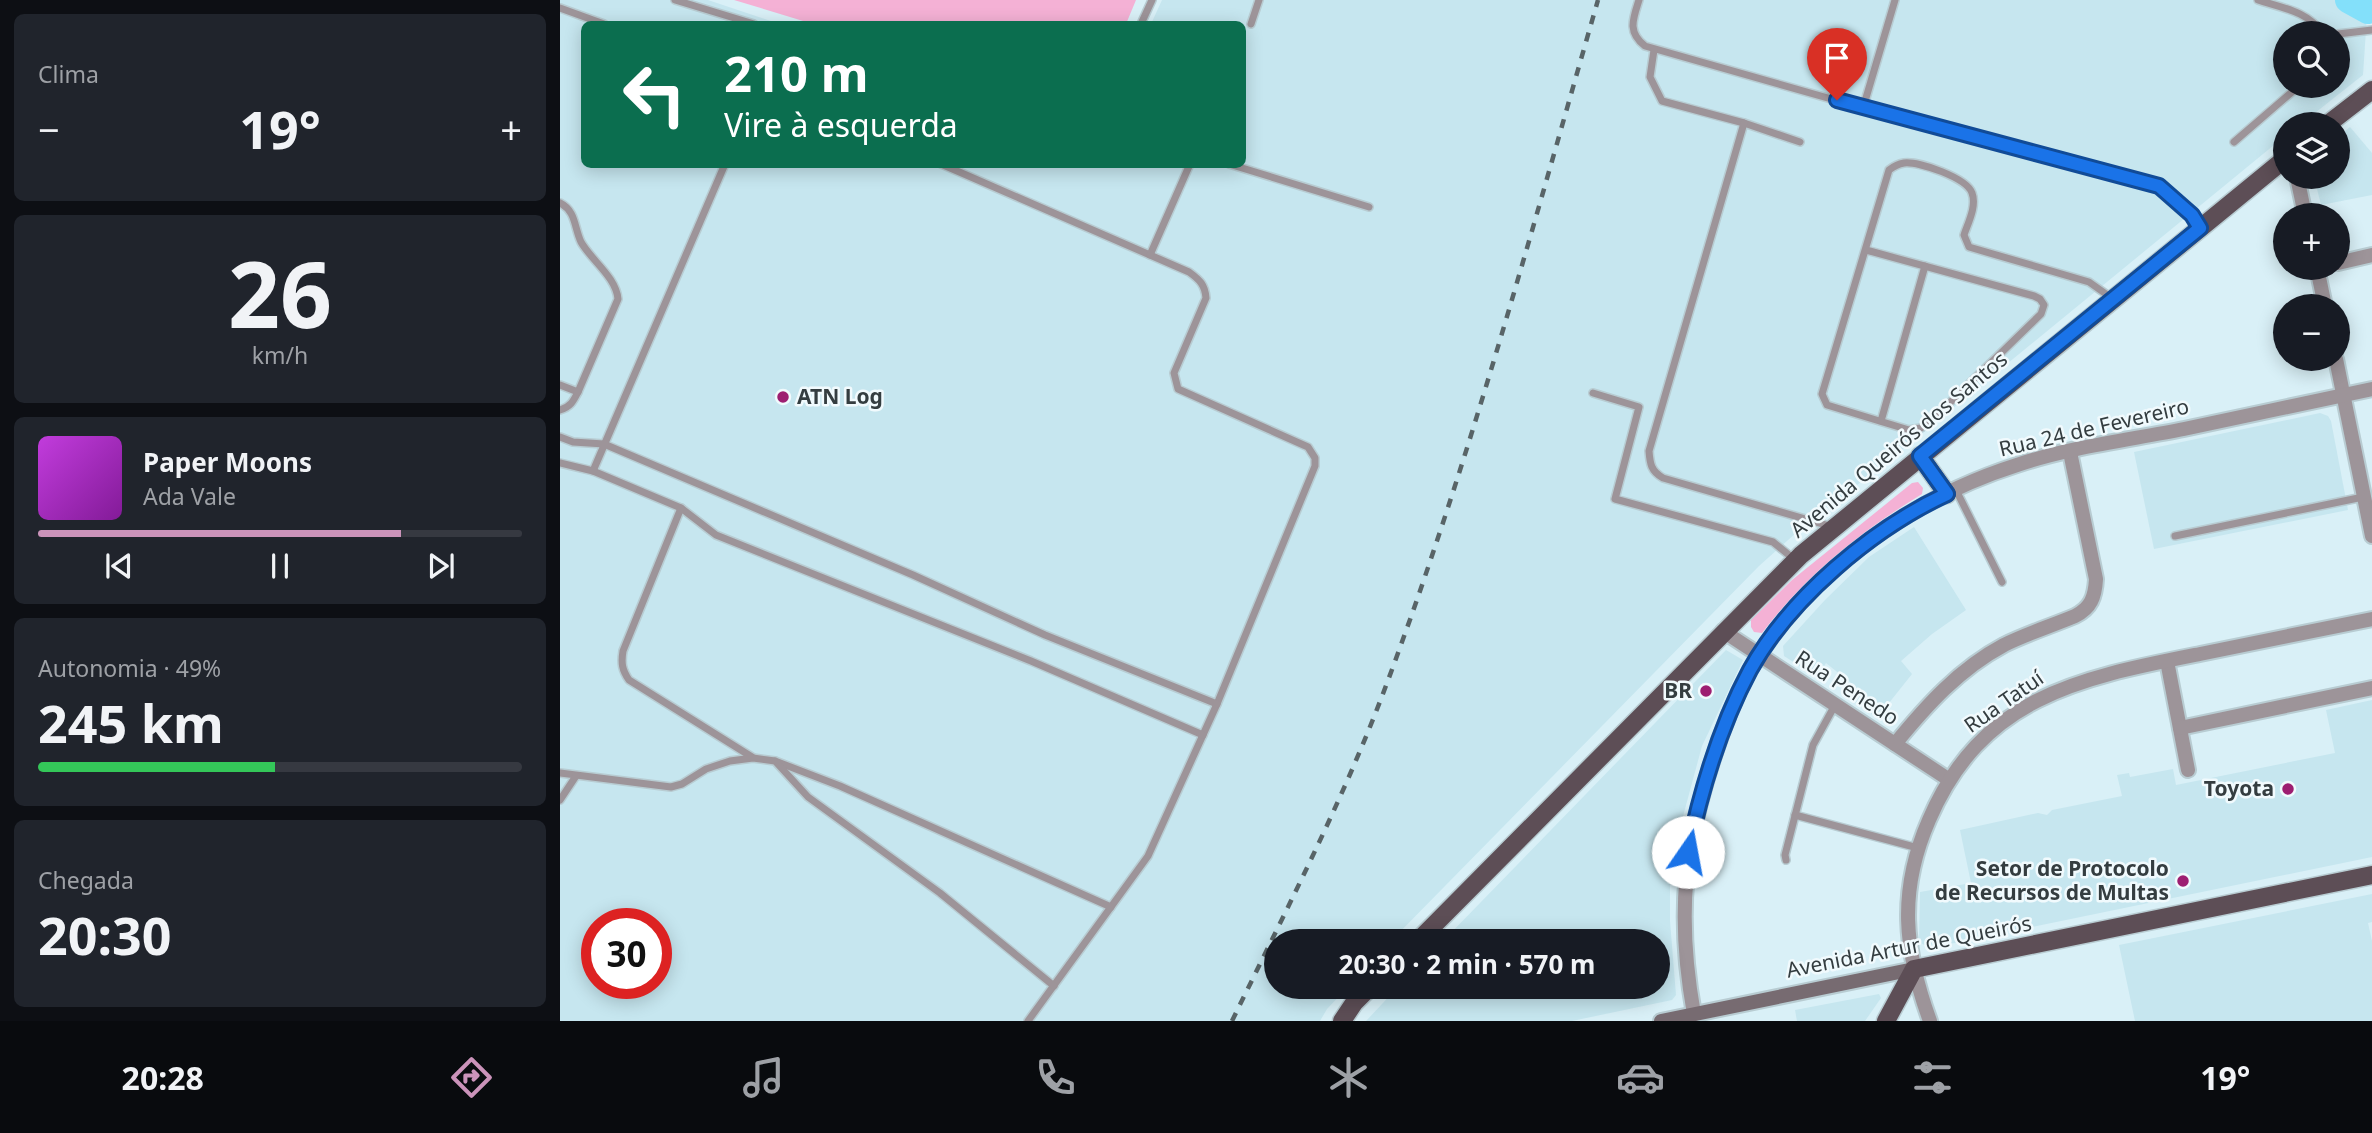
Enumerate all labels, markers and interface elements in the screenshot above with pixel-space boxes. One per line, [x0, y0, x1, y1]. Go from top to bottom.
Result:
map controls [2273, 21, 2350, 371]
button: search [2273, 21, 2350, 98]
pin [1807, 28, 1867, 100]
icon: arrive [1818, 39, 1856, 77]
text: 210 m [724, 40, 869, 106]
icon: left [609, 49, 700, 140]
text: Clima [38, 58, 99, 90]
text: 19° [239, 93, 321, 164]
text: − [38, 103, 60, 155]
text: + [500, 103, 522, 155]
text: Vire à esquerda [724, 103, 958, 146]
button: layers [2273, 112, 2350, 189]
button: + [2273, 203, 2350, 280]
text: 26 [228, 231, 332, 355]
button: − [2273, 294, 2350, 371]
text: km/h [252, 339, 308, 371]
street label: Avenida Queirós dos Santos [1784, 345, 2013, 543]
place label: ATN Log [797, 382, 883, 410]
marker: ATN Log [775, 389, 791, 405]
street label: Rua 24 de Fevereiro [1996, 392, 2192, 463]
text: Paper Moons [143, 444, 312, 480]
text: Ada Vale [143, 480, 236, 512]
icon: previous [100, 547, 138, 585]
icon: pause [261, 547, 299, 585]
icon: next [422, 547, 460, 585]
street label: Rua Penedo [1790, 643, 1905, 731]
text: Autonomia · 49% [38, 652, 221, 684]
street label: Rua Tatuí [1958, 663, 2049, 739]
place label: BR [1664, 676, 1692, 704]
marker: BR [1698, 683, 1714, 699]
text: 245 km [38, 687, 224, 758]
place label: Toyota [2204, 774, 2274, 802]
marker: Toyota [2280, 781, 2296, 797]
position arrow [1651, 815, 1725, 889]
place label: Setor de Protocolo de Recursos de Multas [1935, 854, 2169, 906]
text: Chegada [38, 864, 134, 896]
marker: Setor de Protocolo de Recursos de Multas [2175, 873, 2191, 889]
text: 20:30 [38, 899, 172, 970]
speed limit sign: 30 [581, 908, 672, 999]
street label: Avenida Artur de Queirós [1784, 909, 2034, 984]
text: 20:30 · 2 min · 570 m [1339, 946, 1595, 982]
icon: directions [447, 1053, 496, 1102]
icon: music [739, 1053, 788, 1102]
icon: phone [1031, 1053, 1080, 1102]
icon: climate [1324, 1053, 1373, 1102]
icon: car [1616, 1053, 1665, 1102]
icon: filters [1908, 1053, 1957, 1102]
text: 20:28 [122, 1056, 204, 1099]
text: 19° [2200, 1056, 2250, 1099]

